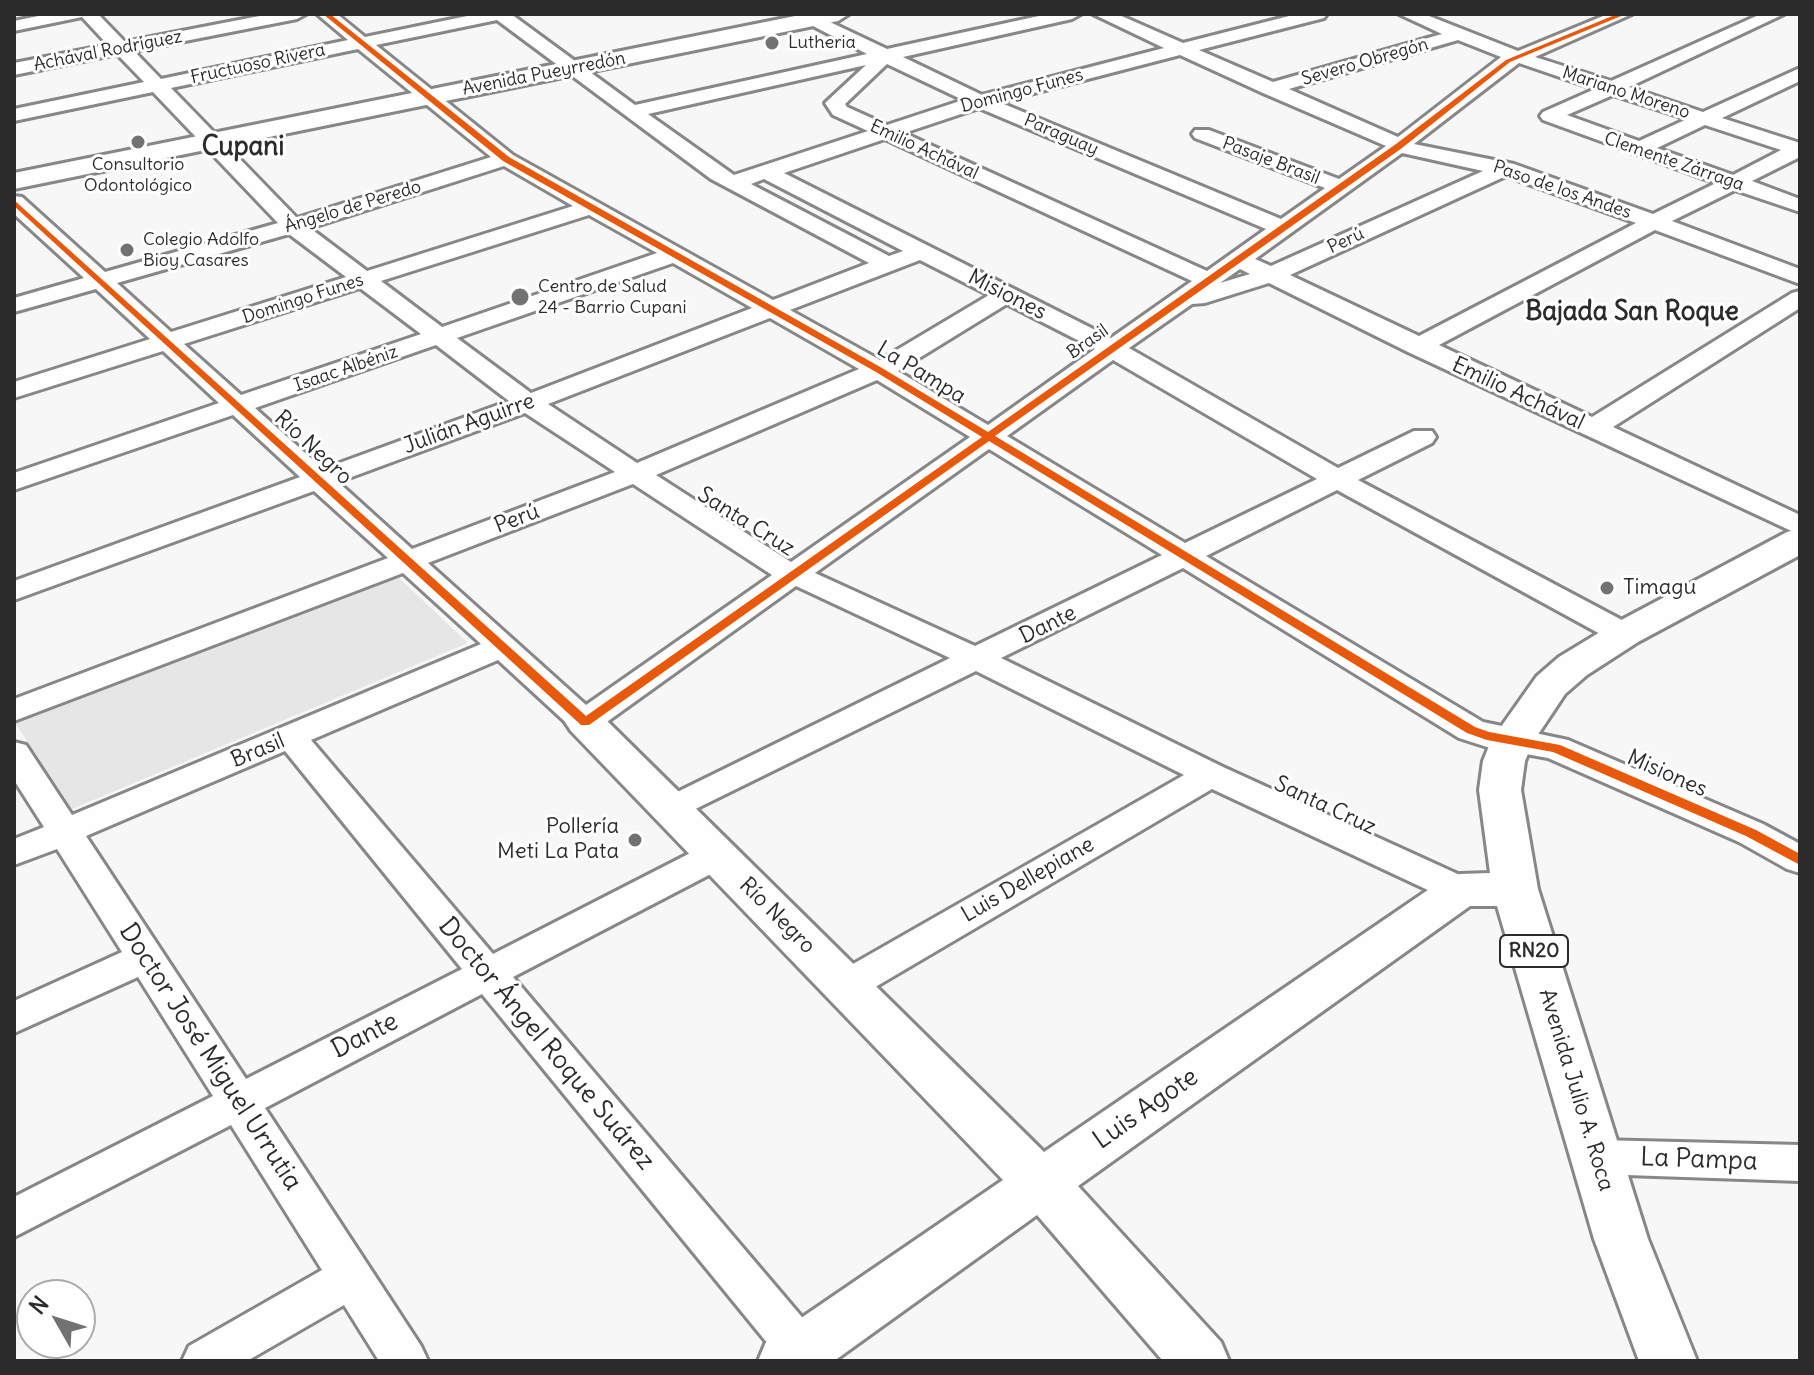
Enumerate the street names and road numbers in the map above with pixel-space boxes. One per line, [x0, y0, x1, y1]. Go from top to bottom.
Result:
street label: Achával Rodríguez [32, 26, 184, 76]
street label: Severo Obregón [1299, 34, 1431, 90]
street label: Fructuoso Rivera [189, 39, 327, 89]
street label: Avenida Pueyrredón [461, 48, 627, 100]
street label: Mariano Moreno [1559, 62, 1693, 124]
street label: Domingo Funes [958, 64, 1086, 118]
street label: Paraguay [1020, 110, 1102, 160]
street label: Emilio Achával [866, 115, 982, 185]
street label: Clemente Zárraga [1601, 128, 1747, 196]
street label: Pasaje Brasil [1219, 133, 1323, 189]
street label: Paso de los Andes [1490, 156, 1634, 224]
street label: Ángelo de Peredo [282, 176, 424, 238]
street label: Perú [1324, 223, 1368, 259]
street label: Misiones [963, 264, 1051, 326]
street label: Domingo Funes [240, 269, 366, 329]
street label: Brasil [1063, 320, 1113, 364]
street label: La Pampa [872, 336, 970, 410]
street label: Isaac Albéniz [291, 341, 401, 397]
street label: Emilio Achával [1448, 352, 1588, 436]
street label: Julián Aguirre [400, 388, 538, 460]
street label: Río Negro [269, 405, 357, 491]
street label: Santa Cruz [693, 482, 799, 562]
street label: Perú [491, 498, 543, 540]
street label: Dante [1015, 600, 1081, 650]
street label: Brasil [227, 728, 289, 774]
street label: Misiones [1623, 745, 1711, 803]
street label: Santa Cruz [1270, 771, 1380, 841]
street label: Luis Dellepiane [957, 831, 1099, 929]
street label: Río Negro [733, 872, 821, 960]
street label: Doctor Ángel Roque Suárez [431, 911, 661, 1177]
street label: Doctor José Miguel Urrutia [112, 918, 308, 1196]
road number: RN20 [1500, 935, 1568, 967]
street label: Avenida Julio A. Roca [1533, 986, 1619, 1194]
street label: Dante [326, 1006, 404, 1066]
street label: Luis Agote [1088, 1062, 1204, 1156]
street label: La Pampa [1640, 1142, 1758, 1178]

